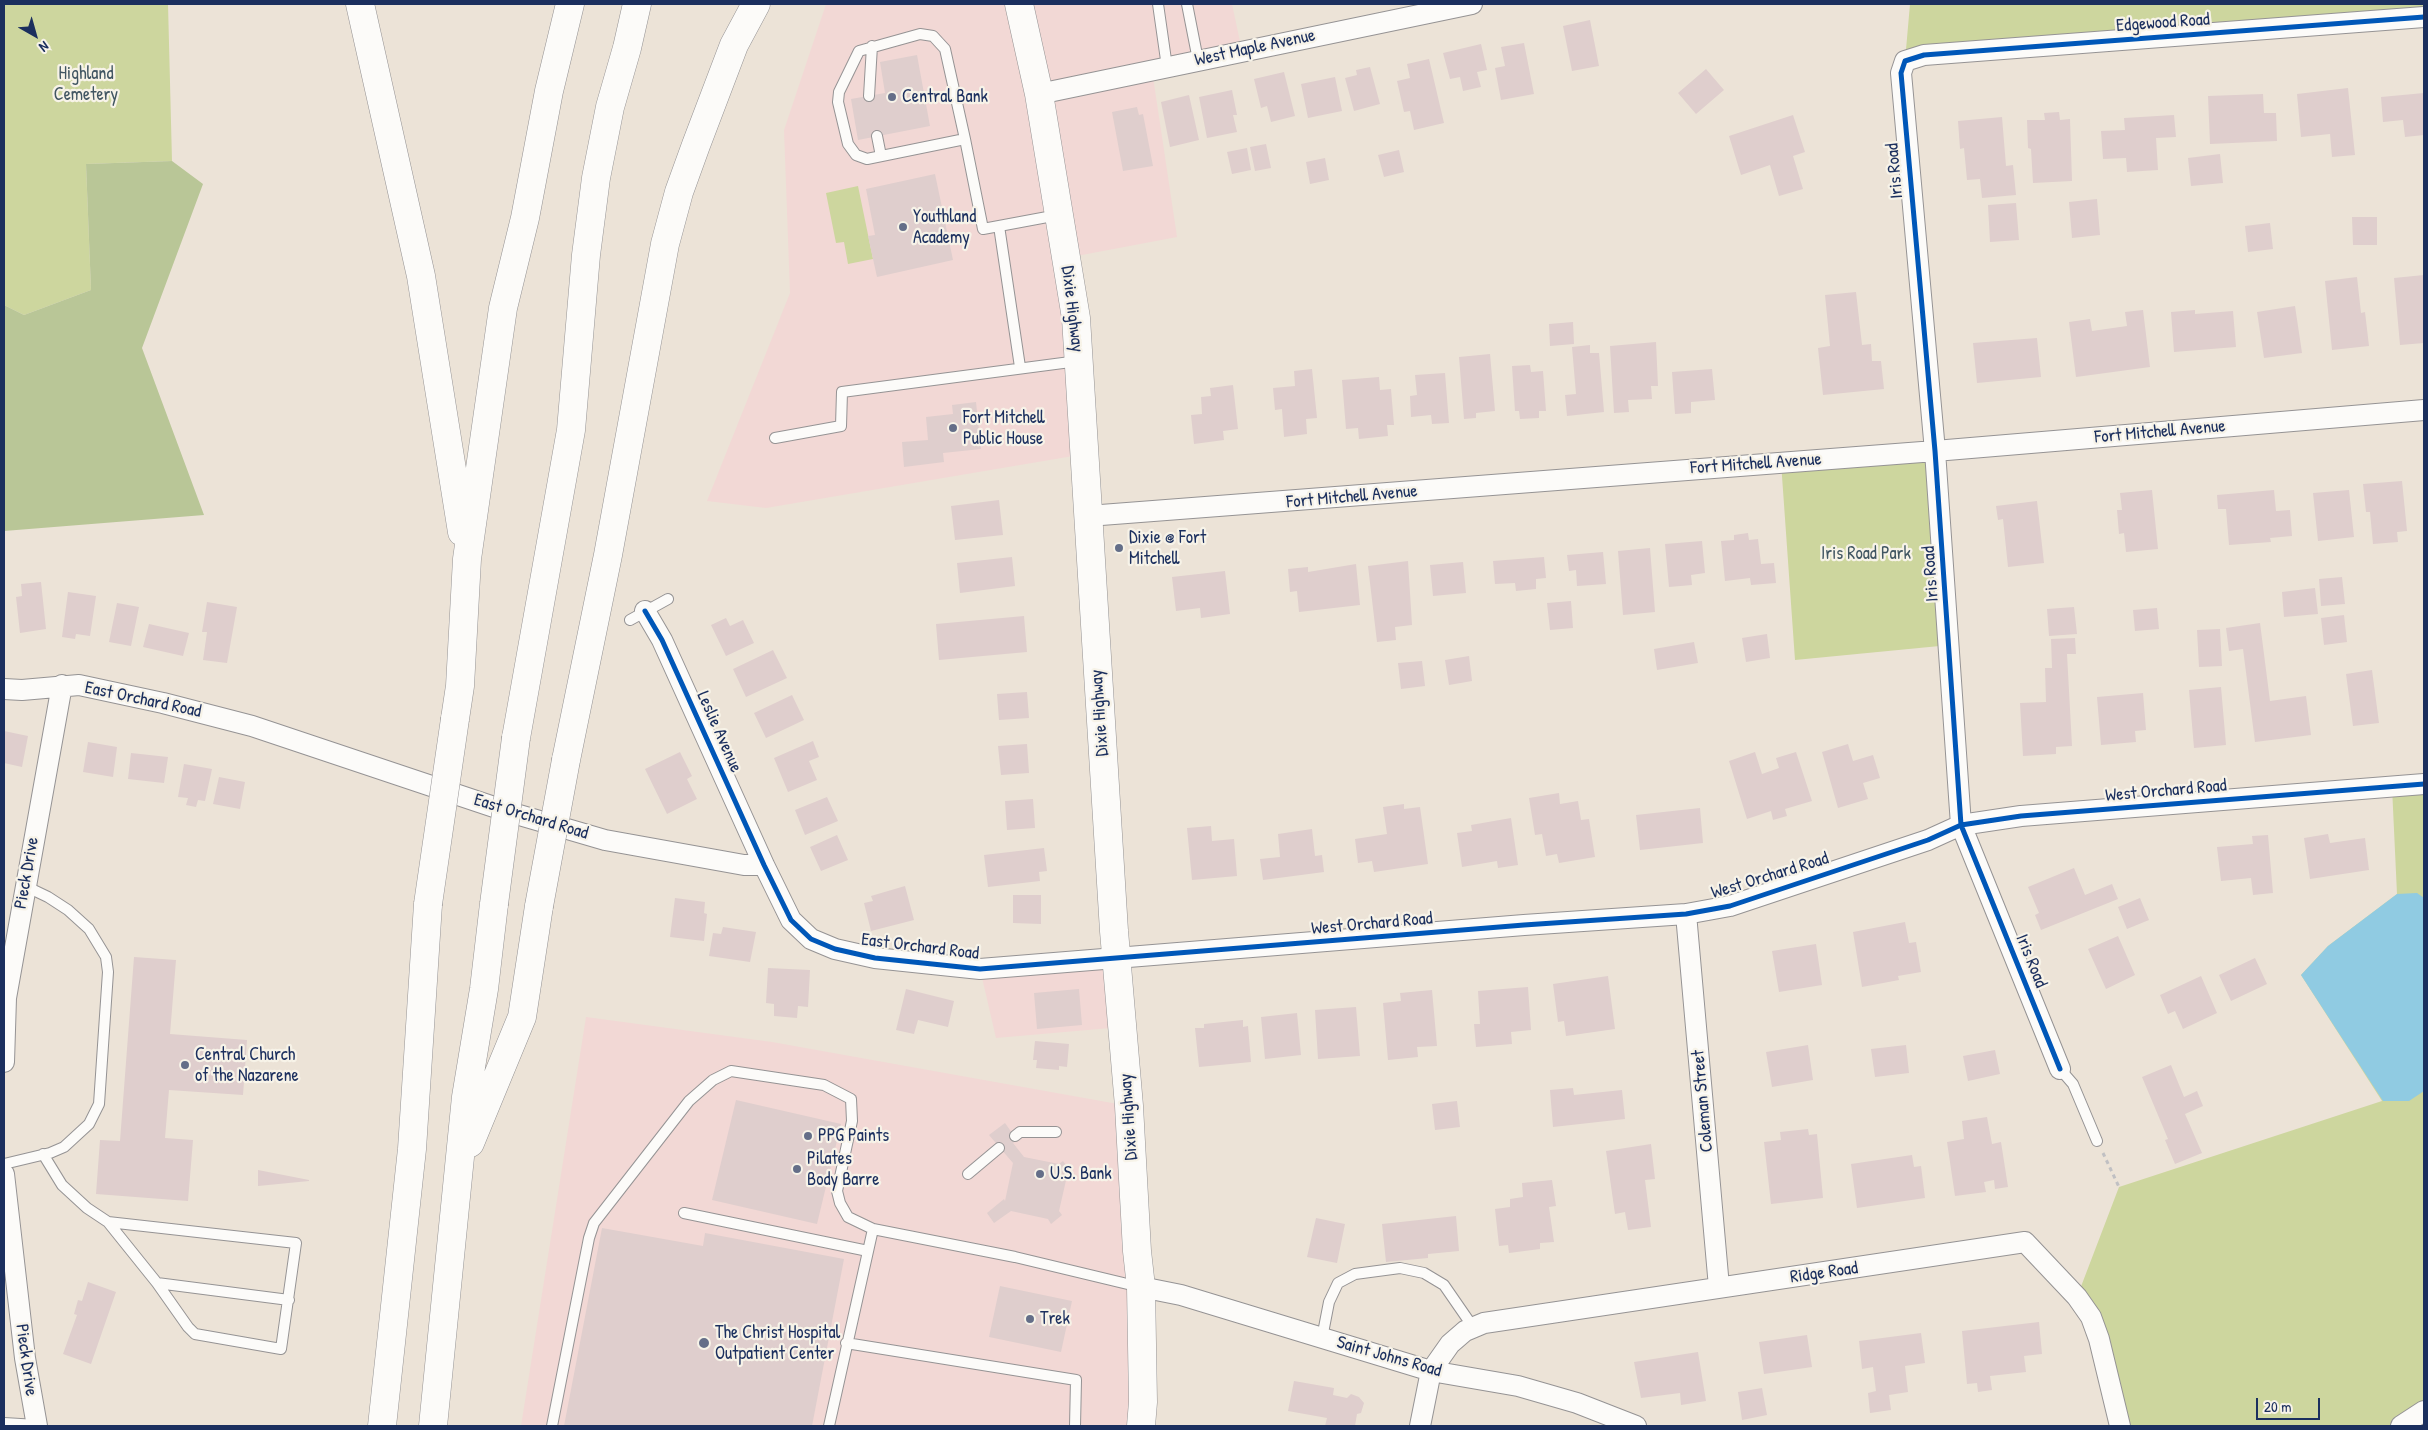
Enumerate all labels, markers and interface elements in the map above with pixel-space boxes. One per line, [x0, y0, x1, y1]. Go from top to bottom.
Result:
street label: Edgewood Road [2116, 9, 2210, 37]
north arrow [10, 10, 60, 60]
street label: West Maple Avenue [1193, 25, 1317, 71]
text: N [36, 37, 53, 57]
park label: Highland Cemetery [54, 63, 118, 106]
place label: Central Bank [902, 86, 988, 108]
marker: Central Bank [886, 91, 898, 103]
street label: Iris Road [1882, 142, 1908, 200]
place label: Youthland Academy [913, 206, 976, 248]
marker: Youthland Academy [897, 221, 909, 233]
street label: Dixie Highway [1056, 265, 1088, 353]
place label: Fort Mitchell Public House [963, 407, 1045, 449]
street label: Fort Mitchell Avenue [2094, 416, 2226, 448]
marker: Fort Mitchell Public House [947, 422, 959, 434]
street label: Fort Mitchell Avenue [1690, 449, 1822, 479]
street label: Fort Mitchell Avenue [1286, 481, 1418, 513]
place label: Dixie @ Fort Mitchell [1129, 527, 1206, 570]
marker: Dixie @ Fort Mitchell [1113, 542, 1125, 554]
park label: Iris Road Park [1821, 543, 1911, 565]
street label: Iris Road [1918, 545, 1944, 603]
street label: Dixie Highway [1086, 669, 1114, 757]
street label: East Orchard Road [83, 677, 203, 723]
street label: Leslie Avenue [692, 688, 746, 776]
street label: West Orchard Road [2104, 775, 2228, 807]
street label: East Orchard Road [471, 789, 591, 845]
street label: Pieck Drive [10, 836, 44, 910]
street label: West Orchard Road [1709, 848, 1831, 904]
street label: West Orchard Road [1310, 908, 1434, 940]
street label: East Orchard Road [860, 929, 980, 965]
street label: Iris Road [2011, 931, 2051, 991]
place label: Central Church of the Nazarene [195, 1044, 299, 1086]
street label: Coleman Street [1688, 1049, 1718, 1153]
marker: Central Church of the Nazarene [179, 1059, 191, 1071]
street label: Dixie Highway [1115, 1073, 1143, 1161]
place label: PPG Paints [818, 1125, 889, 1147]
marker: PPG Paints [802, 1130, 814, 1142]
place label: Pilates Body Barre [807, 1148, 879, 1190]
marker: Pilates Body Barre [791, 1163, 803, 1175]
place label: U.S. Bank [1050, 1163, 1112, 1185]
marker: U.S. Bank [1034, 1168, 1046, 1180]
street label: Ridge Road [1789, 1258, 1859, 1288]
place label: Trek [1040, 1308, 1070, 1330]
marker: Trek [1024, 1313, 1036, 1325]
place label: The Christ Hospital Outpatient Center [715, 1322, 840, 1365]
street label: Pieck Drive [10, 1323, 42, 1397]
street label: Saint Johns Road [1334, 1332, 1444, 1382]
marker: The Christ Hospital Outpatient Center [697, 1336, 711, 1350]
scale bar [2258, 1388, 2322, 1420]
text: 20 m [2264, 1396, 2291, 1417]

